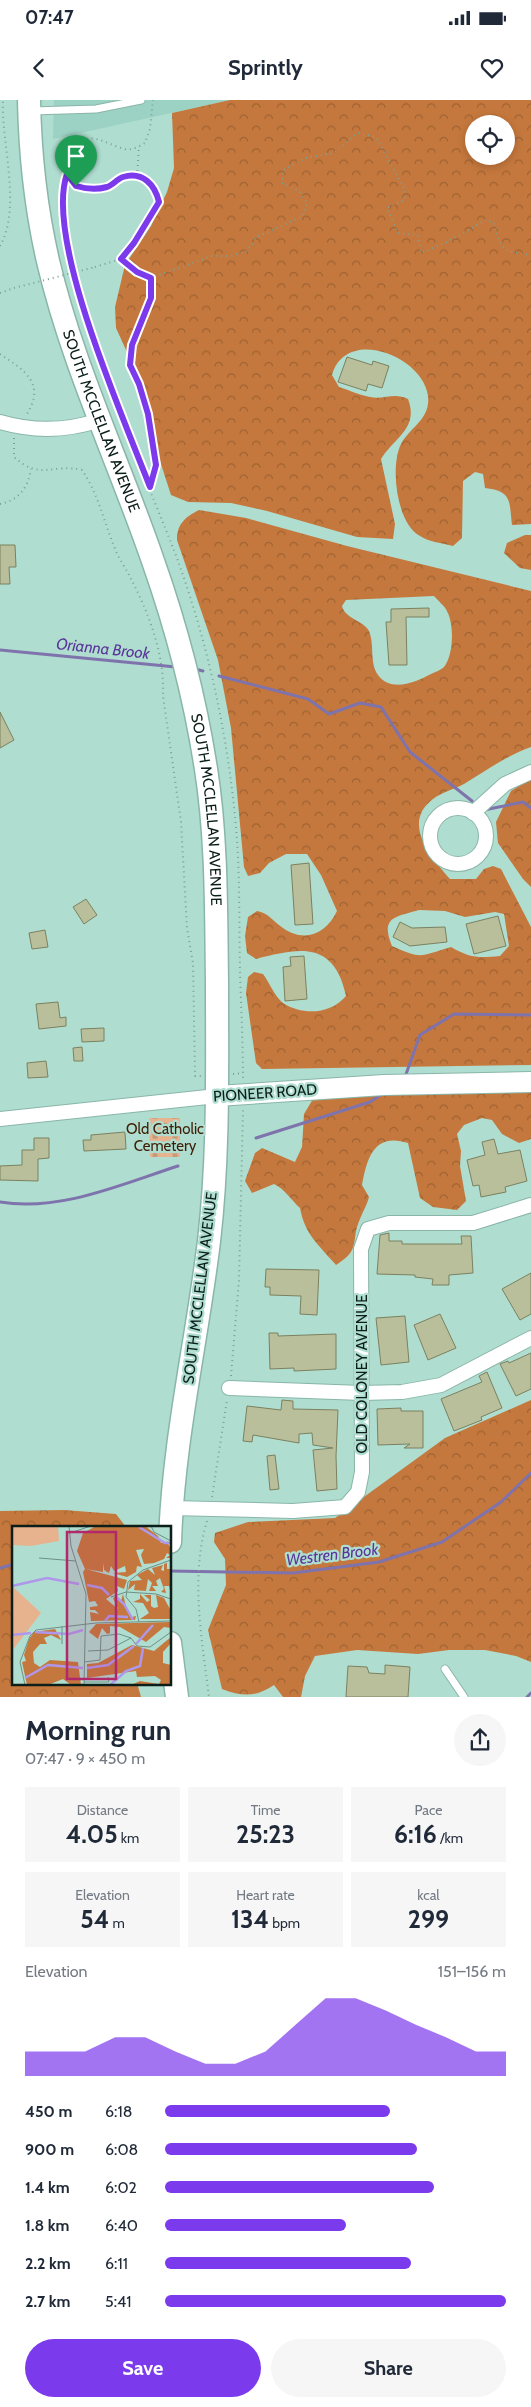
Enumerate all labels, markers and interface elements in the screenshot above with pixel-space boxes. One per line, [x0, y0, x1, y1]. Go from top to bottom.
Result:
text: 07:47 [25, 6, 74, 29]
icon: back [25, 54, 53, 82]
text: Sprintly [228, 54, 303, 81]
icon: heart [478, 54, 506, 82]
map controls [465, 115, 515, 165]
button: locate [465, 115, 515, 165]
pin [55, 135, 97, 186]
icon: arrive [62, 142, 90, 170]
street label: SOUTH MCCLELLAN AVENUE [59, 327, 143, 515]
water label: Orianna Brook [55, 634, 152, 663]
street label: SOUTH MCCLELLAN AVENUE [187, 712, 225, 906]
street label: PIONEER ROAD [212, 1080, 318, 1106]
park label: Old Catholic Cemetery [126, 1120, 204, 1155]
street label: SOUTH MCCLELLAN AVENUE [179, 1191, 221, 1385]
street label: OLD COLONEY AVENUE [353, 1294, 371, 1454]
inset map [12, 1526, 171, 1684]
water label: Westren Brook [285, 1539, 380, 1570]
text: Morning run [25, 1713, 171, 1747]
button: share [454, 1714, 506, 1766]
text: 07:47 · 9 × 450 m [25, 1749, 145, 1768]
text: Distance [77, 1801, 128, 1819]
text: Time [251, 1801, 280, 1819]
text: Pace [415, 1801, 442, 1819]
text: 4.05 [66, 1819, 118, 1849]
text: 25:23 [236, 1819, 295, 1849]
text: 6:16 [394, 1819, 437, 1849]
text: km [118, 1829, 139, 1847]
text: /km [437, 1829, 463, 1847]
text: Elevation [75, 1886, 130, 1904]
text: Heart rate [236, 1886, 295, 1904]
text: kcal [417, 1886, 440, 1904]
text: 54 [80, 1904, 109, 1934]
text: 134 [231, 1904, 269, 1934]
text: 299 [408, 1904, 449, 1934]
text: m [109, 1914, 125, 1932]
text: bpm [269, 1914, 300, 1932]
text: Elevation [25, 1962, 88, 1981]
text: 151–156 m [438, 1962, 506, 1981]
text: 450 m [25, 2102, 72, 2121]
text: 6:18 [105, 2102, 132, 2121]
text: 900 m [25, 2140, 74, 2159]
text: 6:08 [105, 2140, 138, 2159]
text: 1.4 km [25, 2178, 70, 2197]
text: 6:02 [105, 2178, 137, 2197]
text: 1.8 km [25, 2216, 69, 2235]
text: 6:40 [105, 2216, 138, 2235]
text: 2.2 km [25, 2254, 71, 2273]
text: 6:11 [105, 2254, 128, 2273]
text: 2.7 km [25, 2292, 70, 2311]
text: 5:41 [105, 2292, 131, 2311]
button: Save [25, 2339, 261, 2397]
button: Share [271, 2339, 506, 2397]

